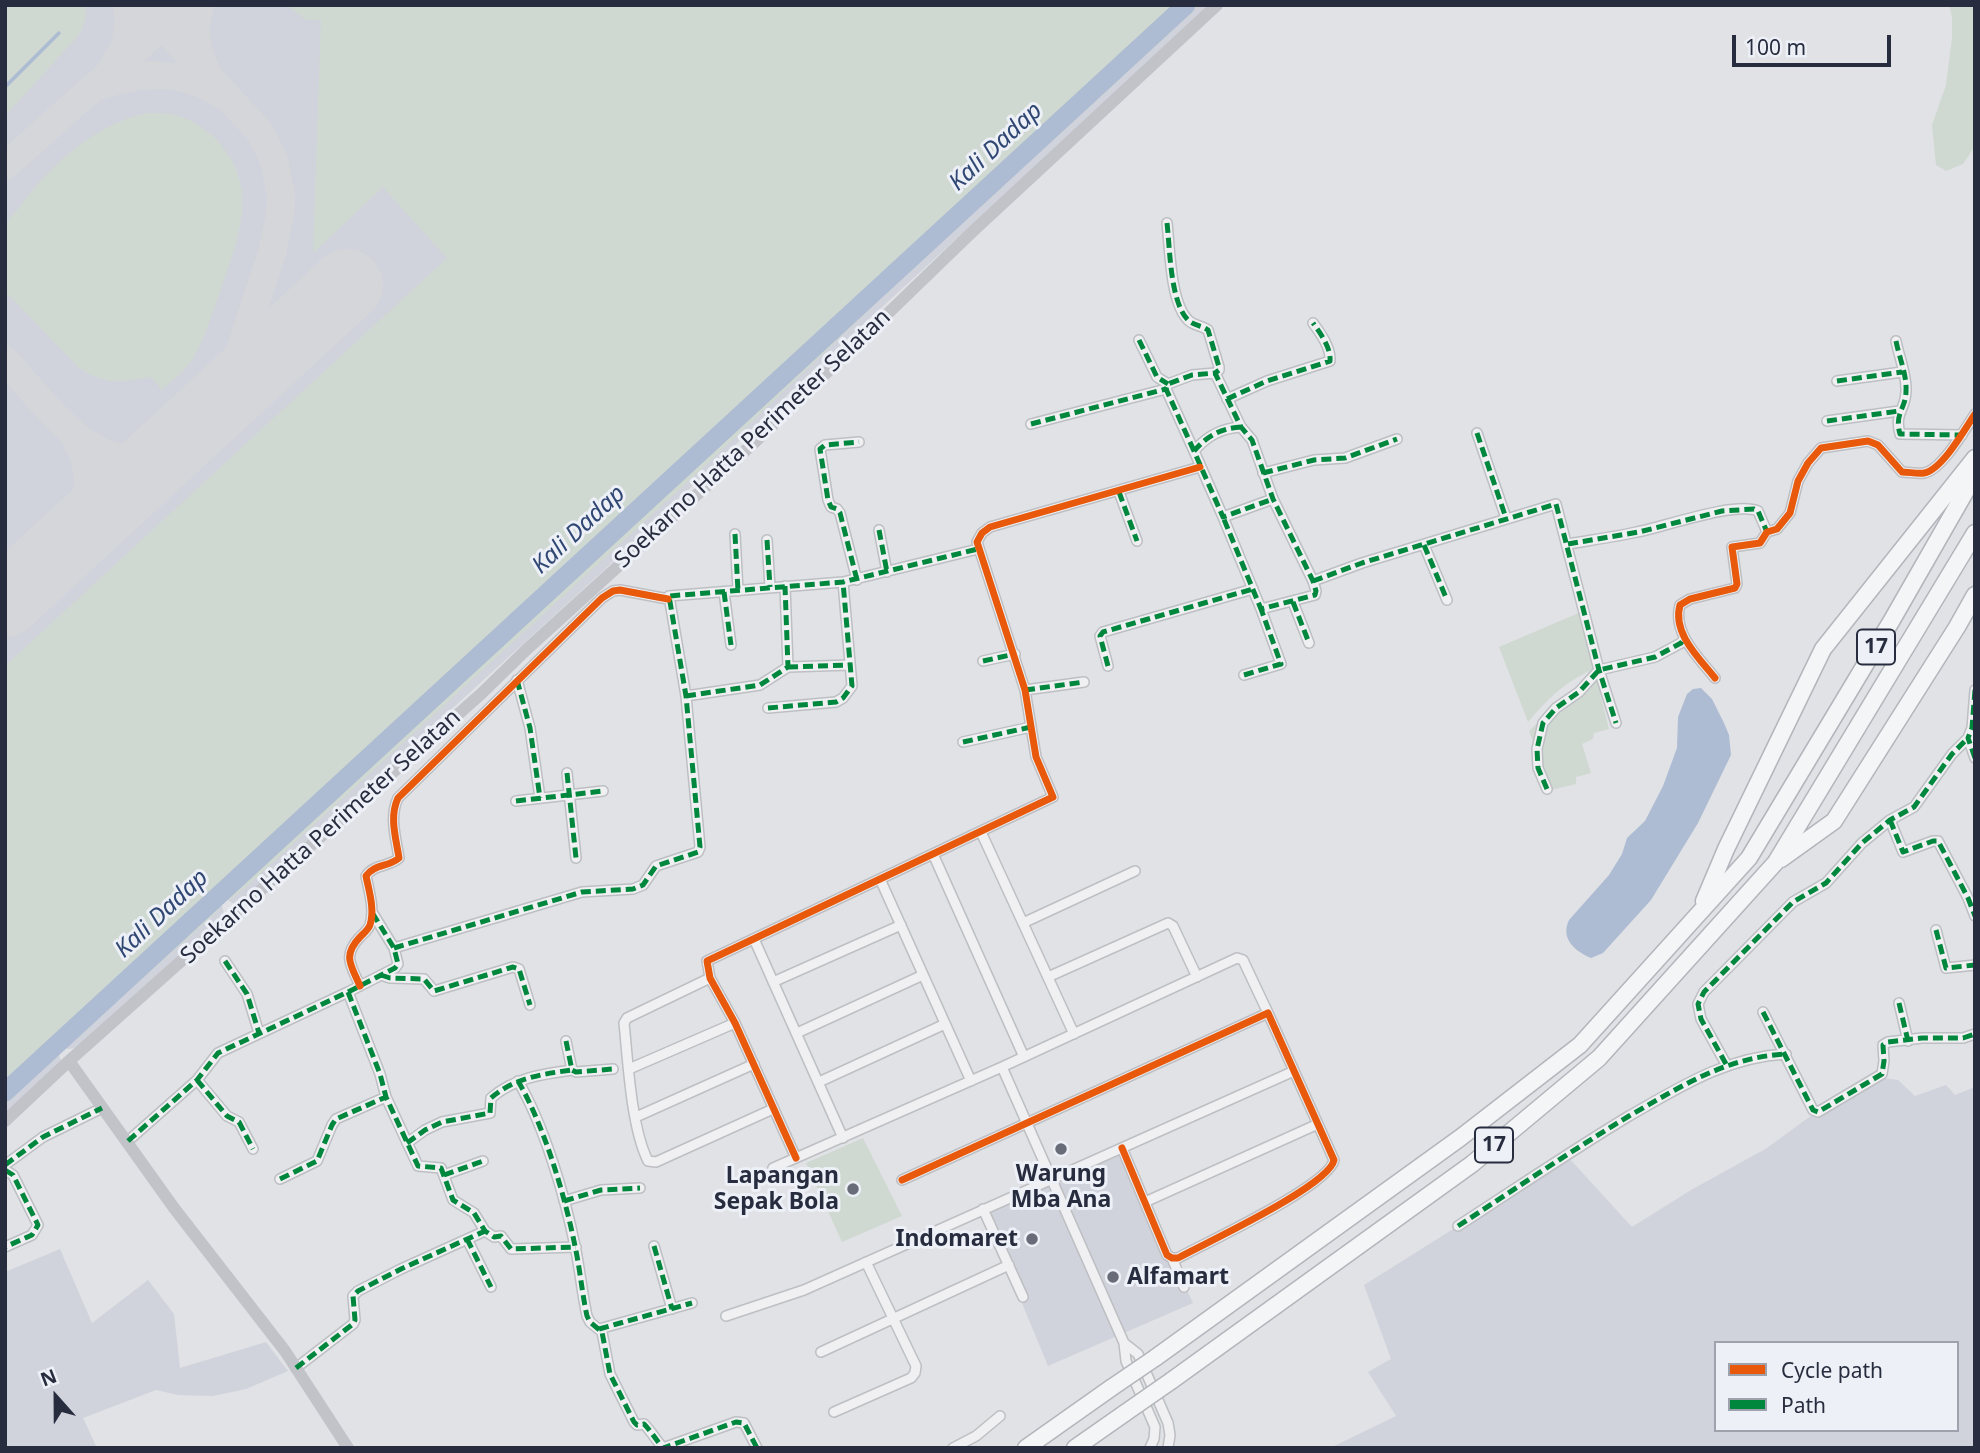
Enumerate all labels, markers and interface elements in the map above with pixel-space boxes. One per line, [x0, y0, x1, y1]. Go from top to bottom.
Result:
scale bar [1735, 21, 1894, 65]
text: 100 m [1745, 33, 1806, 61]
water label: Kali Dadap [943, 97, 1049, 197]
street label: Soekarno Hatta Perimeter Selatan [609, 304, 897, 574]
water label: Kali Dadap [526, 480, 632, 580]
road number: 17 [1857, 630, 1895, 664]
street label: Soekarno Hatta Perimeter Selatan [175, 704, 467, 970]
water label: Kali Dadap [109, 864, 215, 964]
road number: 17 [1475, 1128, 1513, 1162]
marker: Warung Mba Ana [1053, 1141, 1069, 1157]
place label: Warung Mba Ana [1011, 1160, 1111, 1214]
place label: Lapangan Sepak Bola [714, 1162, 839, 1216]
marker: Lapangan Sepak Bola [845, 1181, 861, 1197]
place label: Indomaret [895, 1225, 1018, 1253]
marker: Indomaret [1024, 1231, 1040, 1247]
place label: Alfamart [1127, 1263, 1229, 1291]
marker: Alfamart [1105, 1269, 1121, 1285]
legend [1714, 1341, 1959, 1432]
text: Cycle path [1781, 1356, 1883, 1384]
north arrow [21, 1362, 91, 1432]
text: N [37, 1362, 60, 1392]
text: Path [1781, 1391, 1826, 1419]

